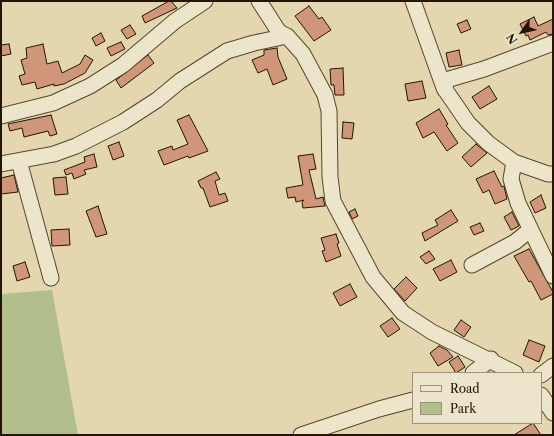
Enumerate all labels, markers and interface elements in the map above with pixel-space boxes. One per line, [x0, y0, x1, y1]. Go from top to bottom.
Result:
north arrow [502, 12, 542, 52]
text: N [504, 31, 521, 47]
legend [412, 372, 542, 424]
text: Road [450, 381, 480, 396]
text: Park [450, 401, 476, 416]

